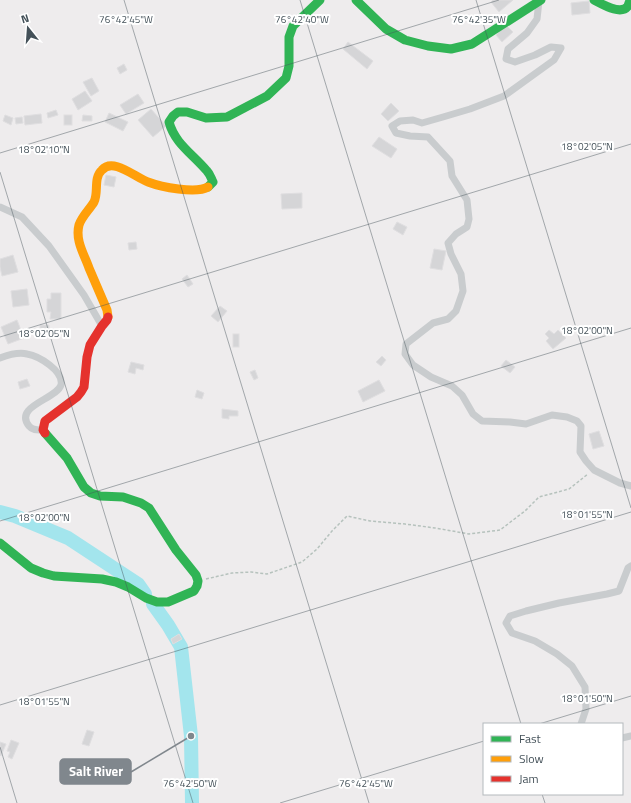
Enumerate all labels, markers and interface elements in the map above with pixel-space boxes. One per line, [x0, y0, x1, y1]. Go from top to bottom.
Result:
north arrow [8, 8, 48, 48]
text: N [19, 10, 31, 27]
text: 76°42'45"W [99, 12, 153, 27]
text: 76°42'40"W [275, 12, 329, 27]
text: 76°42'35"W [452, 12, 506, 27]
text: 18°02'05"N [561, 139, 613, 154]
text: 18°02'10"N [18, 142, 70, 157]
text: 18°02'00"N [561, 323, 613, 338]
text: 18°02'05"N [18, 326, 70, 341]
text: 18°01'55"N [561, 507, 613, 522]
text: 18°02'00"N [18, 510, 70, 525]
text: 18°01'50"N [561, 691, 613, 706]
text: 18°01'55"N [18, 694, 70, 709]
legend [483, 723, 623, 795]
text: Fast [519, 729, 542, 748]
text: Slow [519, 749, 544, 768]
callout: Salt River [60, 759, 131, 784]
text: Salt River [69, 761, 123, 781]
text: Jam [519, 769, 539, 788]
text: 76°42'50"W [163, 776, 217, 791]
text: 76°42'45"W [339, 776, 393, 791]

